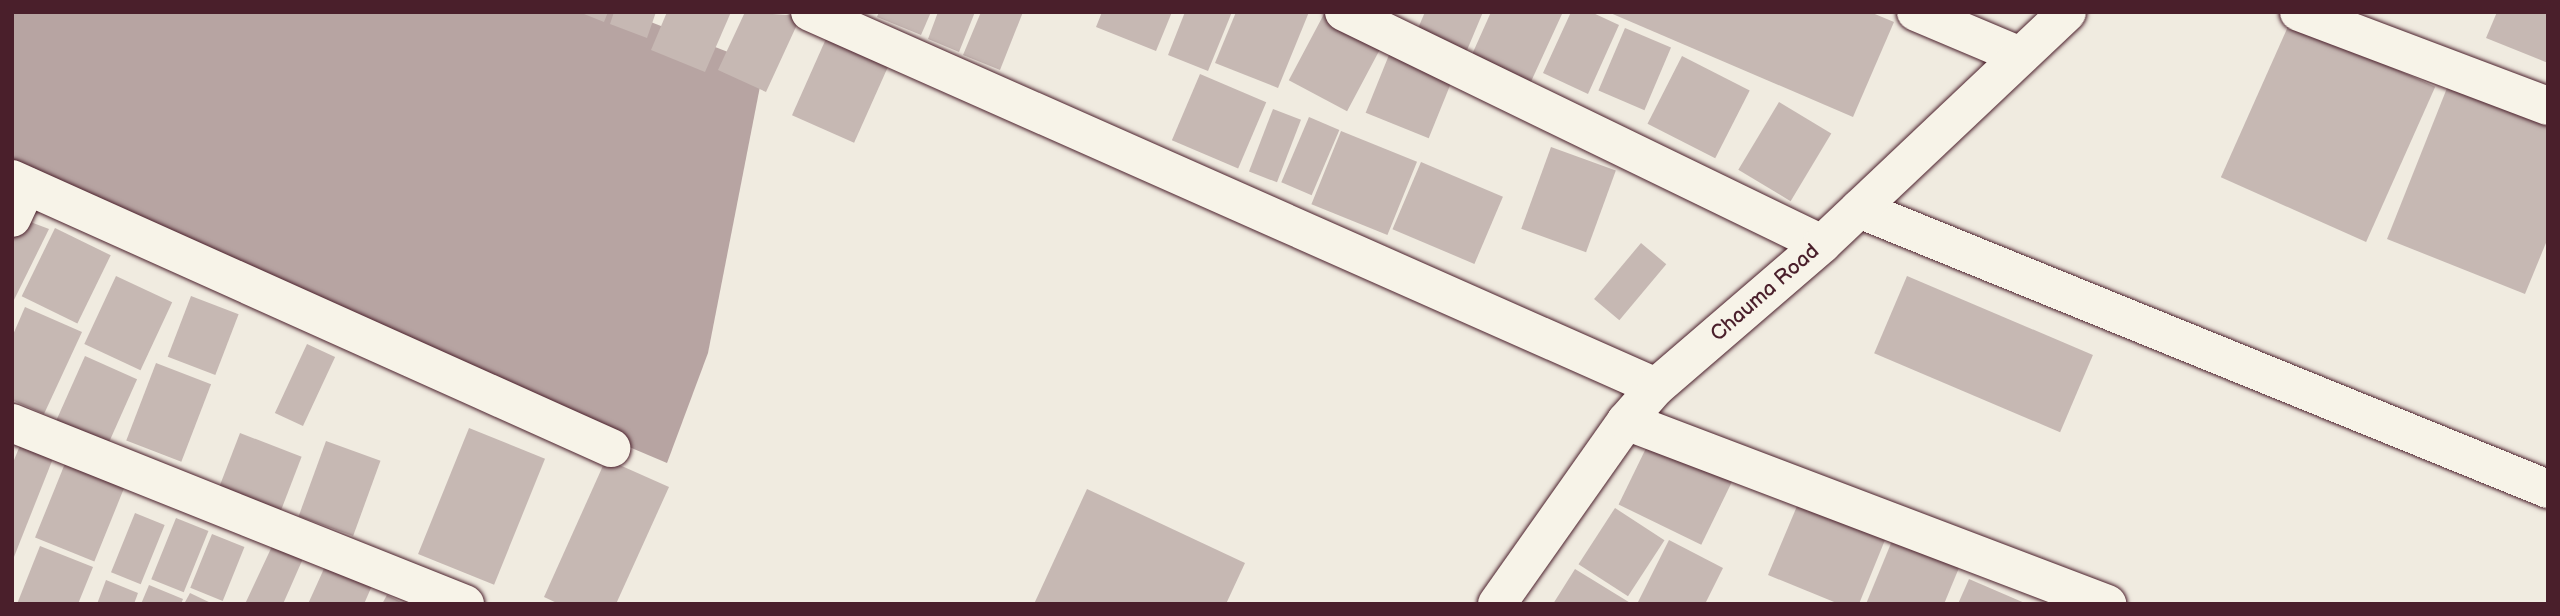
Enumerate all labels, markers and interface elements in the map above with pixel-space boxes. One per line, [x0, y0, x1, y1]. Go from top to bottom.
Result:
street label: Chauma Road [1705, 239, 1825, 347]

